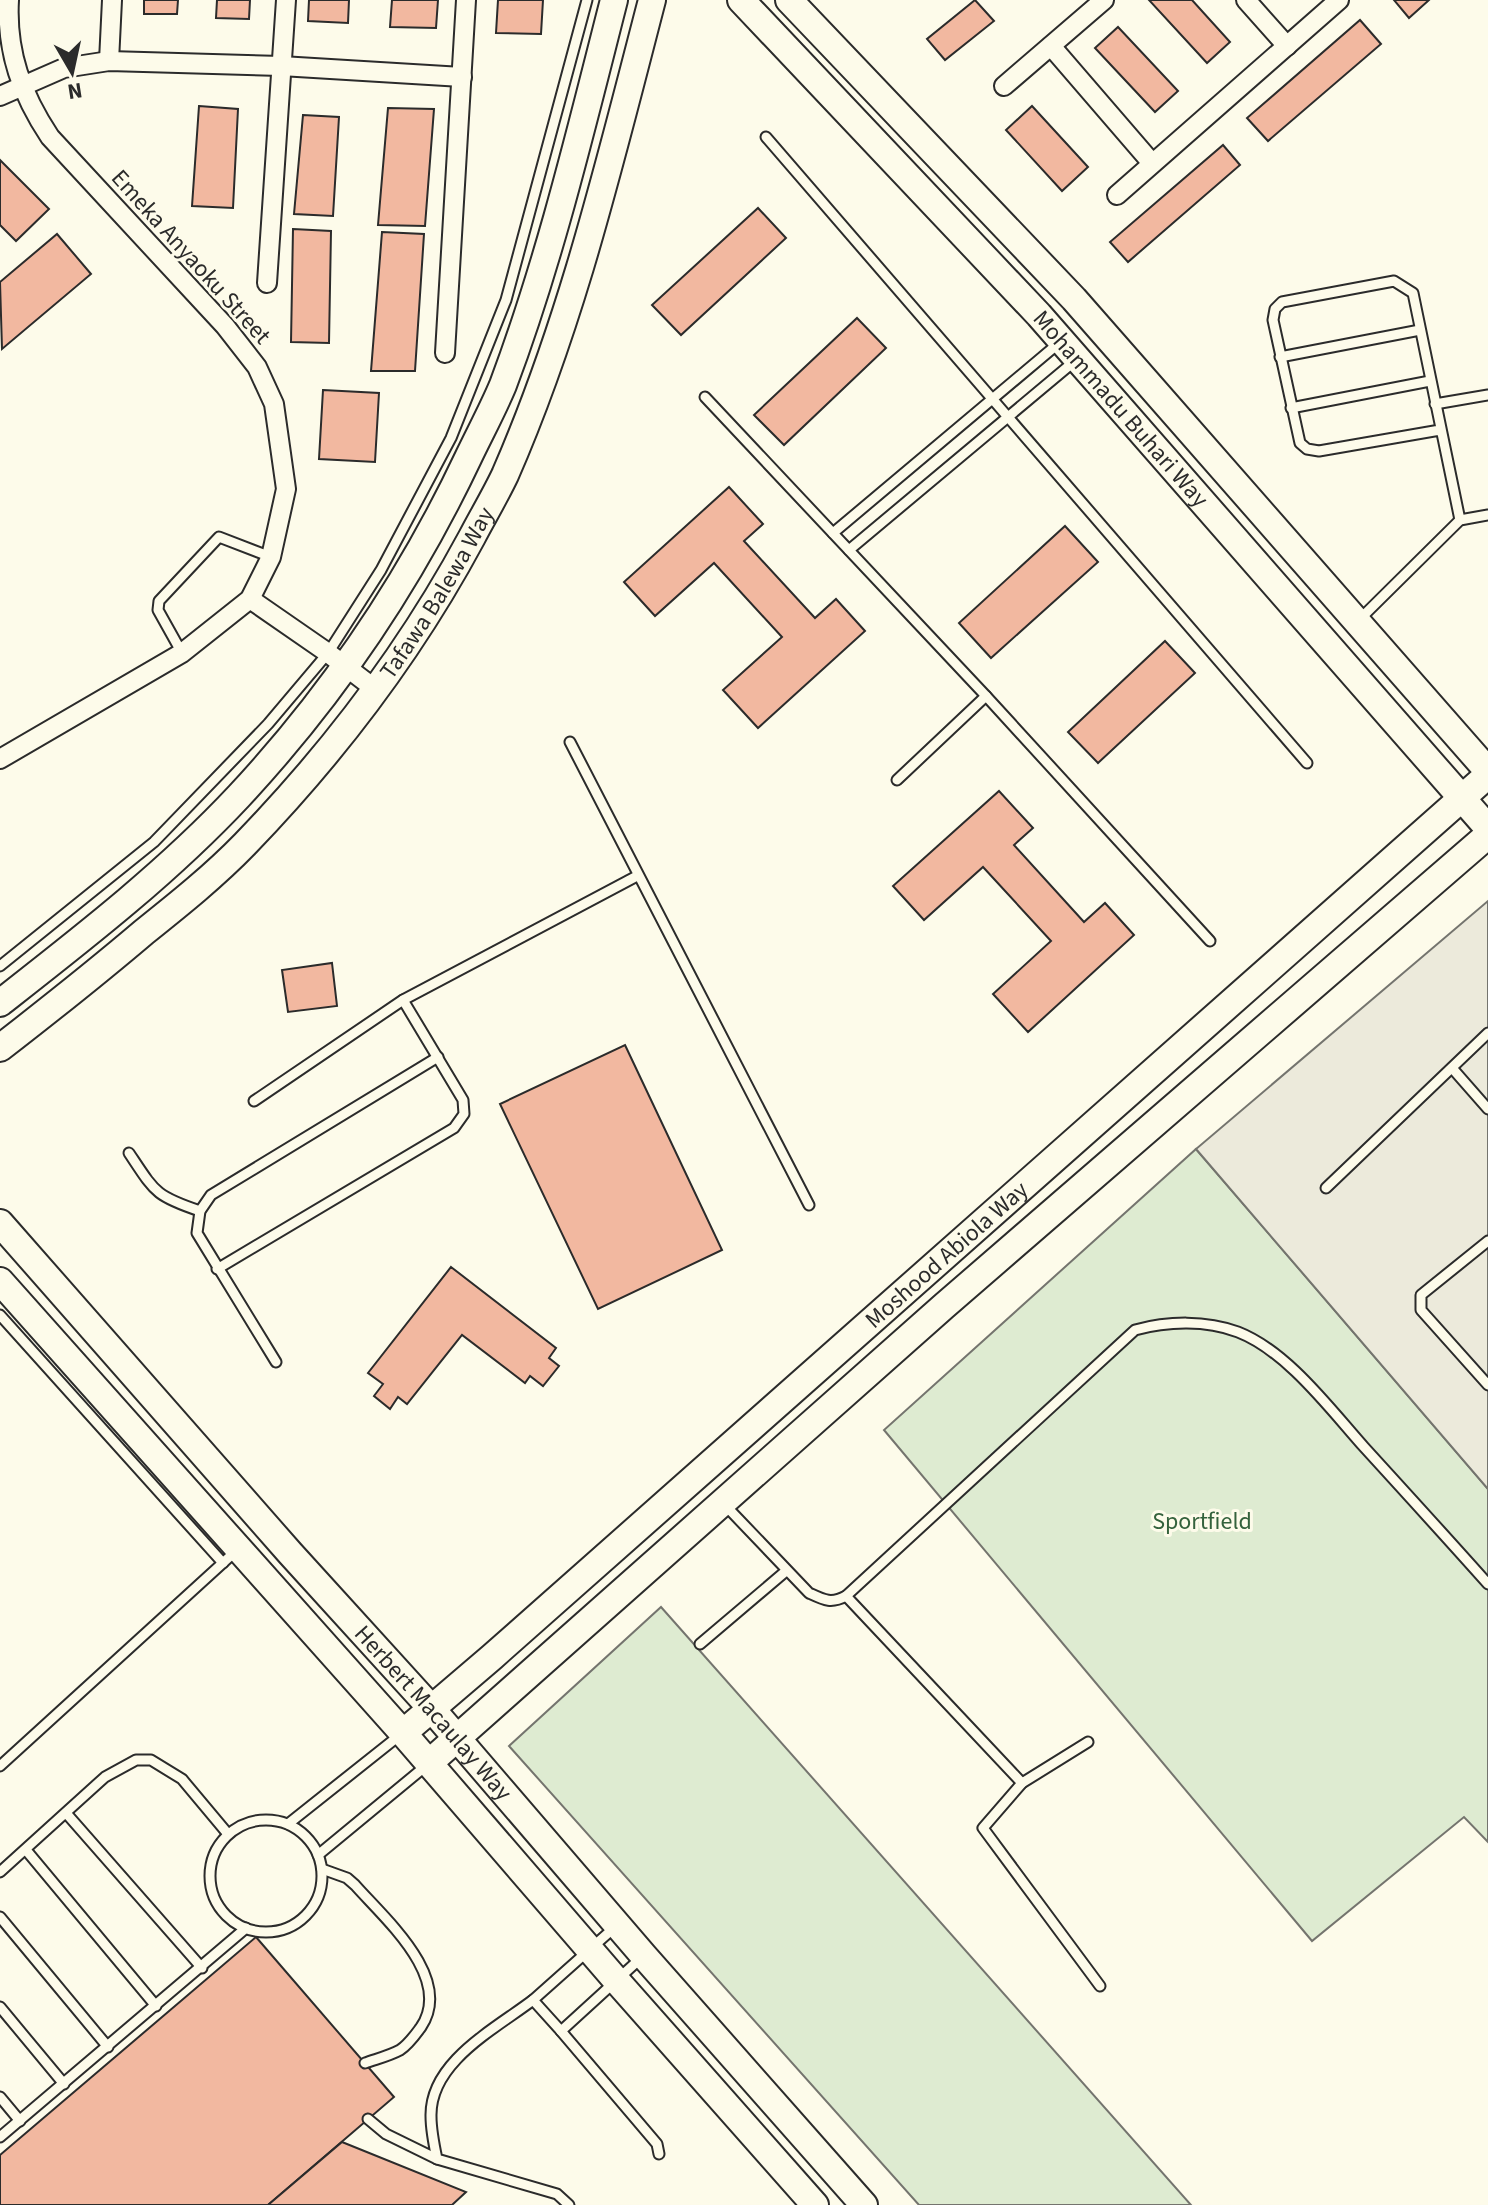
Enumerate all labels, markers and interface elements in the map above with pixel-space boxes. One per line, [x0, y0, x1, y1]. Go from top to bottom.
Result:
north arrow [32, 32, 112, 112]
text: N [65, 74, 85, 108]
street label: Emeka Anyaoku Street [103, 162, 279, 352]
street label: Mohammadu Buhari Way [1025, 302, 1217, 515]
street label: Tafawa Balewa Way [371, 500, 503, 686]
street label: Moshood Abiola Way [857, 1173, 1036, 1337]
park label: Sportfield [1152, 1504, 1252, 1539]
street label: Herbert Macaulay Way [346, 1617, 521, 1808]

